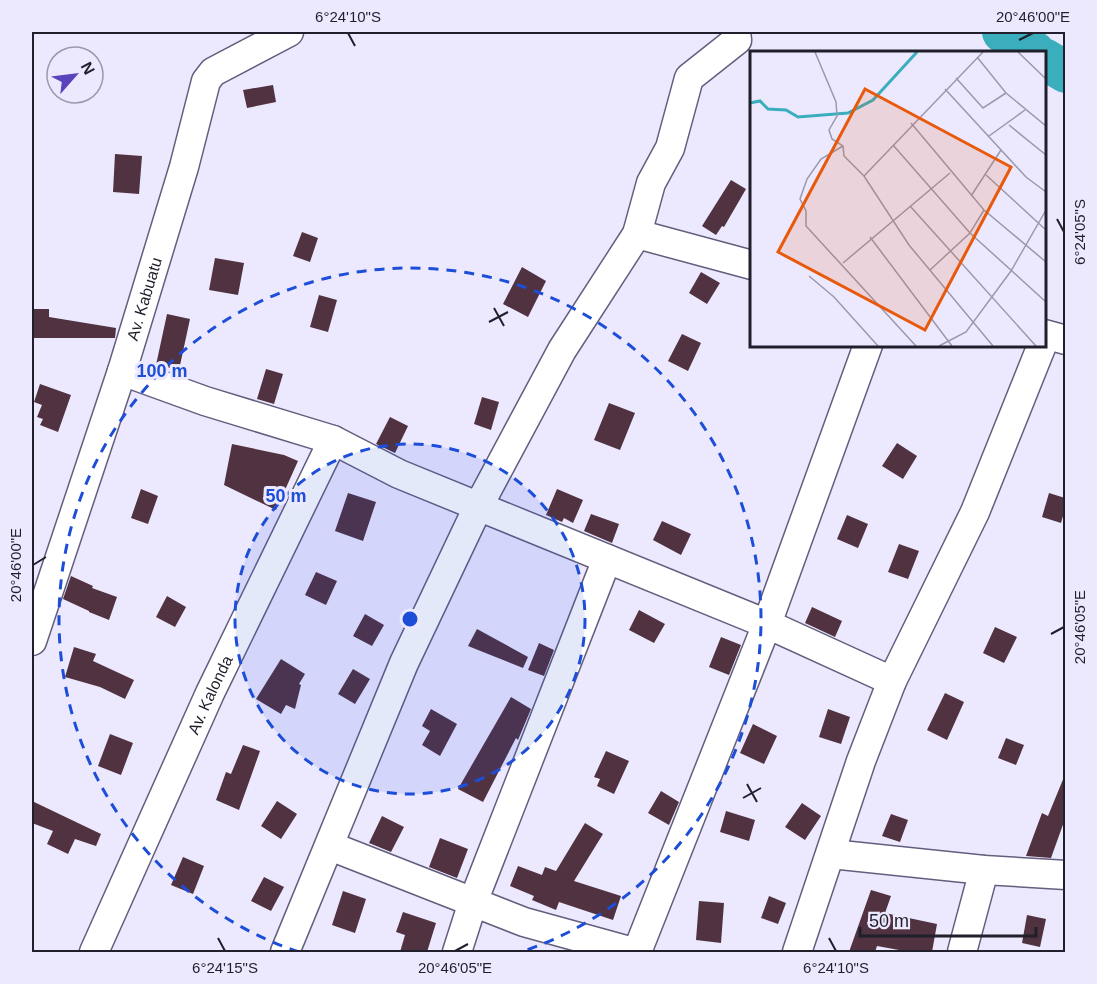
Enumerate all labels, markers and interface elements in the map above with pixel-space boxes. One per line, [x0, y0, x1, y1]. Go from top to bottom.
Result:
text: 6°24'10"S [315, 8, 381, 25]
text: 20°46'00"E [996, 8, 1070, 25]
north arrow [45, 45, 105, 105]
inset map [750, 51, 1046, 346]
text: N [78, 59, 98, 77]
text: 6°24'05"S [1071, 199, 1088, 265]
street label: Av. Kabuatu [124, 256, 165, 343]
text: 100 m [136, 361, 188, 381]
text: 50 m [265, 486, 307, 506]
text: 20°46'00"E [7, 528, 24, 602]
text: 20°46'05"E [1071, 590, 1088, 664]
centre of rings [400, 609, 420, 629]
street label: Av. Kalonda [185, 653, 236, 737]
scale bar [860, 900, 1036, 938]
text: 50 m [869, 911, 909, 931]
text: 6°24'15"S [192, 959, 258, 976]
text: 20°46'05"E [418, 959, 492, 976]
text: 6°24'10"S [803, 959, 869, 976]

